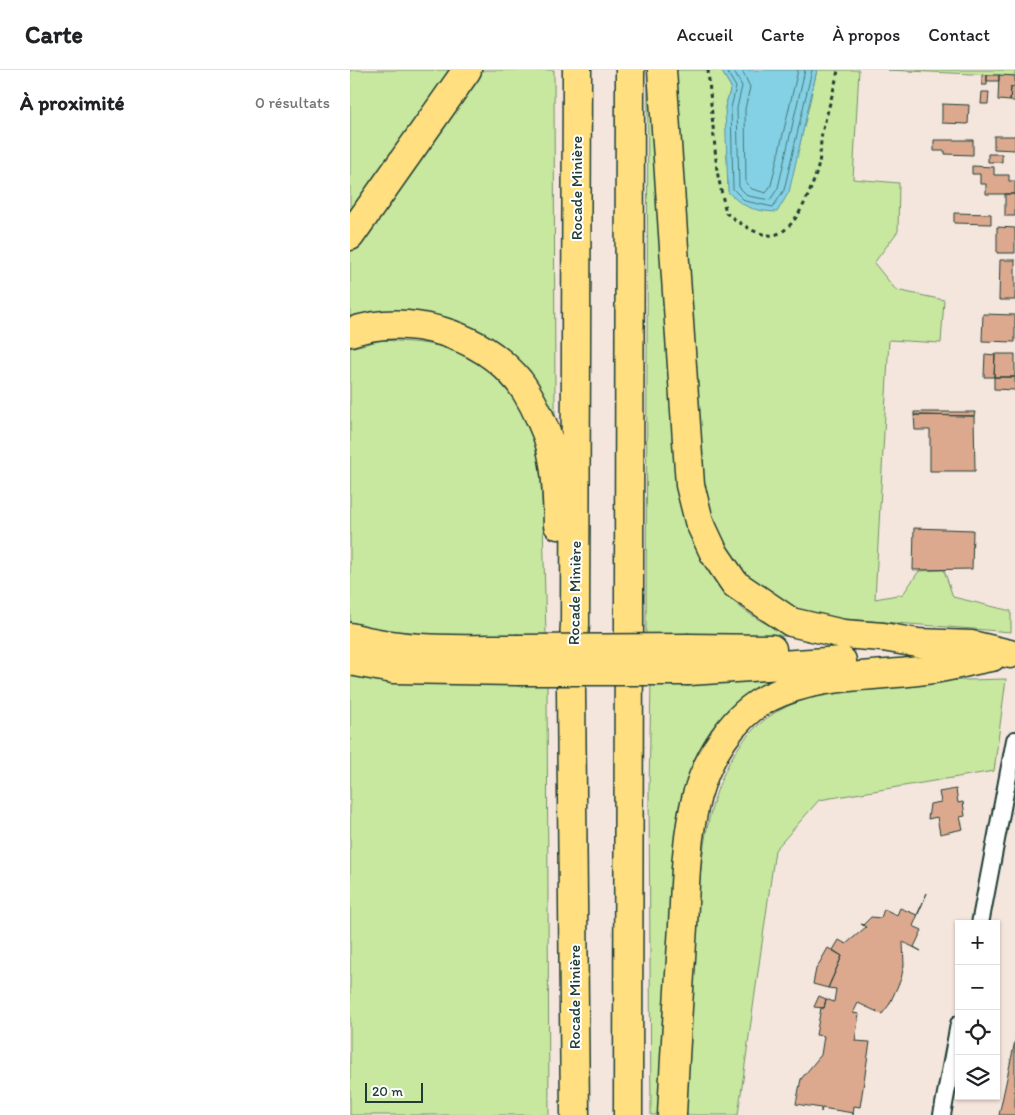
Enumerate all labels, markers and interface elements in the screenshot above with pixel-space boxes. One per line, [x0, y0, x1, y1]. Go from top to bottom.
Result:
text: Carte [25, 20, 83, 49]
text: Accueil [677, 24, 733, 46]
text: Carte [761, 24, 804, 46]
text: À propos [832, 24, 900, 46]
text: Contact [928, 24, 990, 46]
text: À proximité [20, 90, 125, 115]
text: 0 résultats [255, 93, 330, 112]
street label: Rocade Minière [567, 135, 586, 240]
street label: Rocade Minière [564, 540, 585, 645]
map controls [955, 920, 1000, 1100]
button: + [955, 920, 1000, 965]
street label: Rocade Minière [565, 944, 584, 1049]
button: − [955, 965, 1000, 1010]
button: locate [955, 1010, 1000, 1055]
button: layers [955, 1055, 1000, 1100]
scale bar [365, 1080, 422, 1103]
text: 20 m [372, 1083, 403, 1100]

